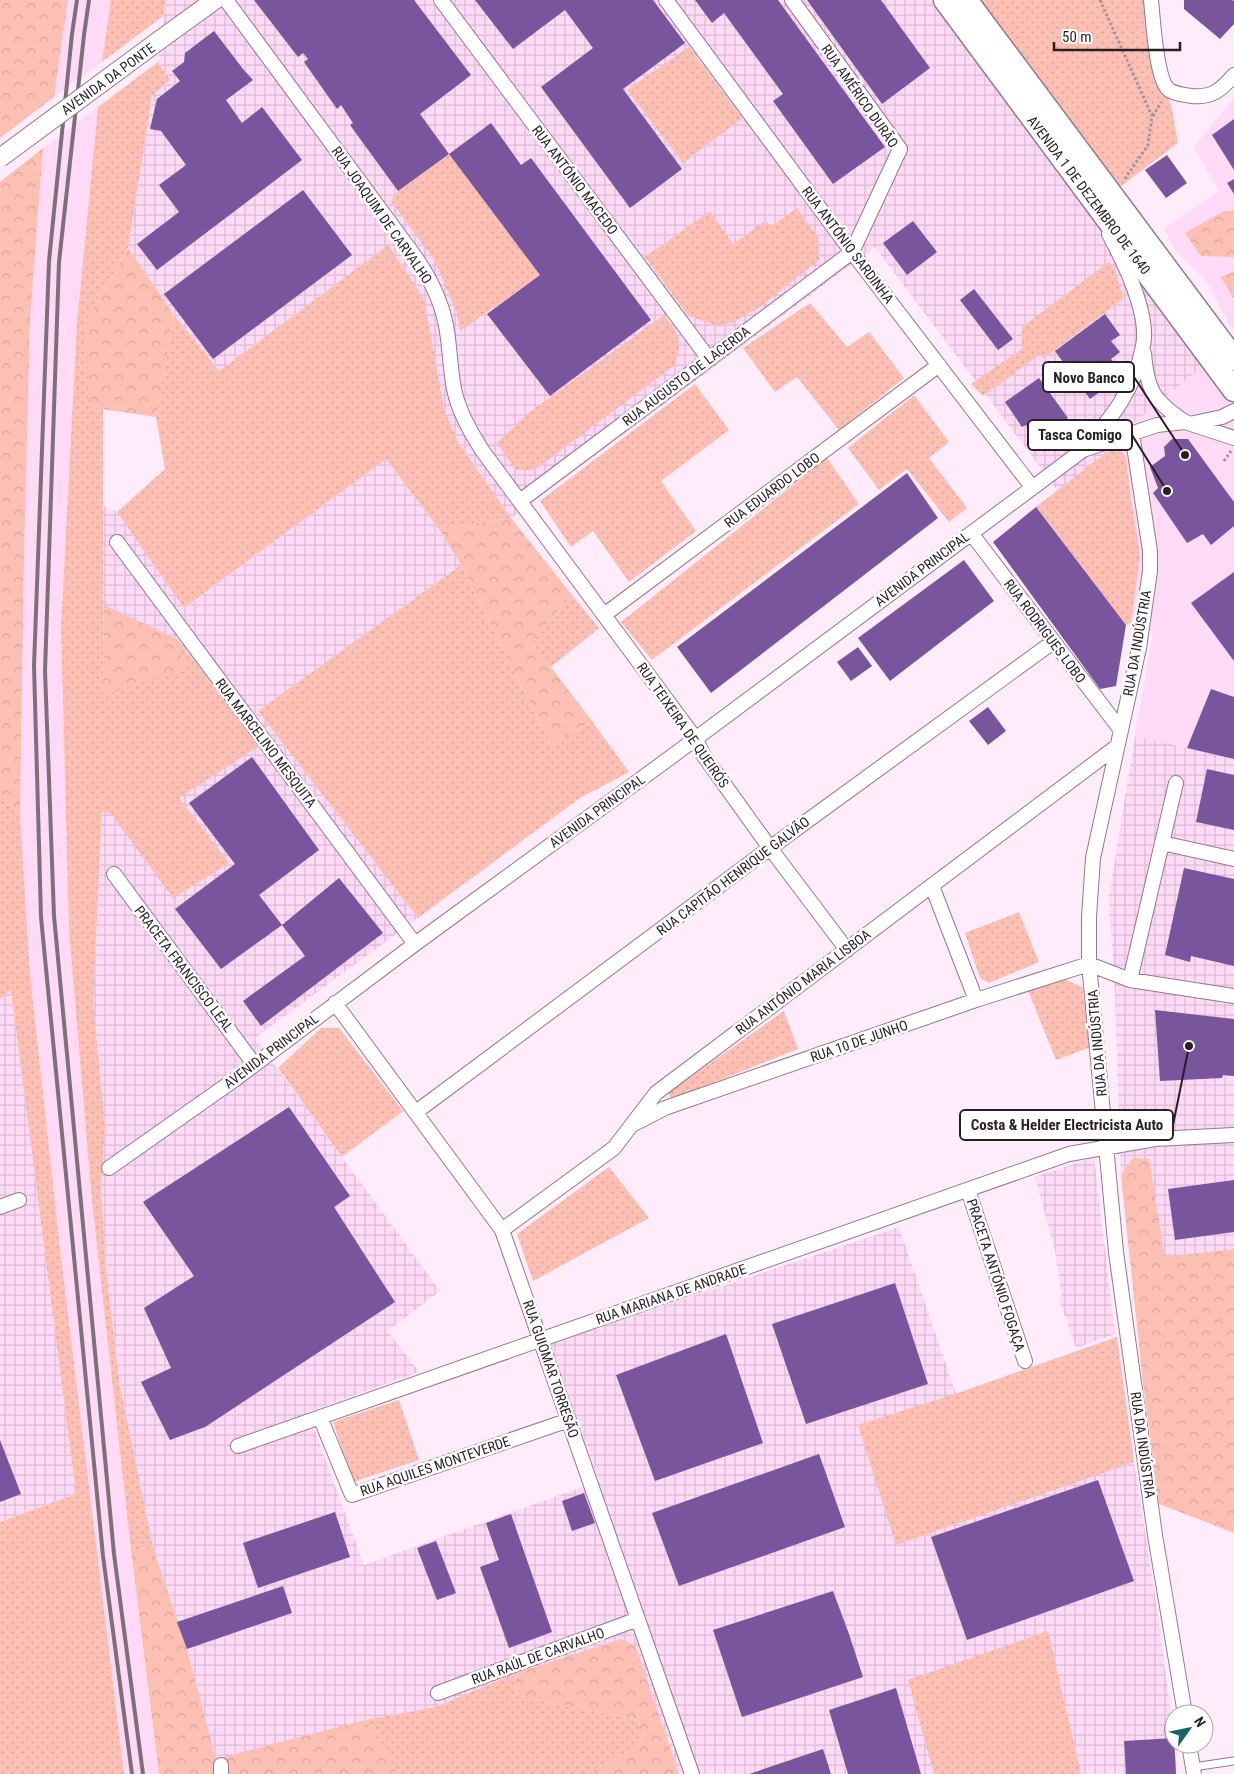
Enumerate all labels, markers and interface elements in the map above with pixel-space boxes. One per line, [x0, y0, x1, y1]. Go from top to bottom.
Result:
scale bar [1054, 20, 1180, 52]
text: 50 m [1062, 28, 1092, 46]
street label: AVENIDA DA PONTE [58, 40, 158, 118]
street label: RUA AMÉRICO DURÃO [818, 41, 902, 151]
street label: AVENIDA 1 DE DEZEMBRO DE 1640 [1024, 113, 1154, 277]
street label: RUA ANTÓNIO MACEDO [529, 122, 622, 238]
street label: RUA JOAQUIM DE CARVALHO [329, 143, 435, 287]
street label: RUA ANTÓNIO SARDINHA [799, 183, 898, 307]
street label: RUA AUGUSTO DE LACERDA [619, 323, 753, 429]
callout: Novo Banco [1043, 362, 1134, 392]
text: Novo Banco [1053, 369, 1125, 387]
callout: Tasca Comigo [1028, 420, 1132, 450]
text: Tasca Comigo [1038, 426, 1122, 444]
street label: RUA EDUARDO LOBO [721, 449, 823, 531]
street label: AVENIDA PRINCIPAL [872, 528, 973, 610]
street label: RUA RODRIGUES LOBO [1001, 576, 1089, 686]
street label: RUA DA INDÚSTRIA [1119, 589, 1154, 697]
street label: RUA TEIXEIRA DE QUEIRÓS [634, 659, 733, 791]
street label: RUA MARCELINO MESQUITA [212, 675, 320, 811]
street label: AVENIDA PRINCIPAL [546, 771, 648, 851]
street label: RUA CAPITÃO HENRIQUE GALVÃO [653, 813, 813, 939]
street label: PRACETA FRANCISCO LEAL [131, 903, 237, 1035]
street label: RUA ANTÓNIO MARIA LISBOA [732, 925, 874, 1038]
street label: RUA DA INDÚSTRIA [1083, 989, 1110, 1097]
street label: AVENIDA PRINCIPAL [221, 1010, 322, 1092]
street label: RUA 10 DE JUNHO [808, 1017, 910, 1065]
callout: Costa & Helder Electricista Auto [960, 1110, 1173, 1140]
text: Costa & Helder Electricista Auto [971, 1116, 1163, 1134]
street label: PRACETA ANTÓNIO FOGAÇA [964, 1196, 1029, 1353]
street label: RUA MARIANA DE ANDRADE [594, 1261, 748, 1327]
street label: RUA GUIOMAR TORRESÃO [520, 1298, 583, 1440]
street label: RUA DA INDÚSTRIA [1128, 1391, 1159, 1499]
street label: RUA AQUILES MONTEVERDE [358, 1433, 512, 1499]
street label: RUA RAÚL DE CARVALHO [469, 1624, 607, 1687]
north arrow [1164, 1704, 1214, 1754]
text: N [1191, 1714, 1209, 1730]

